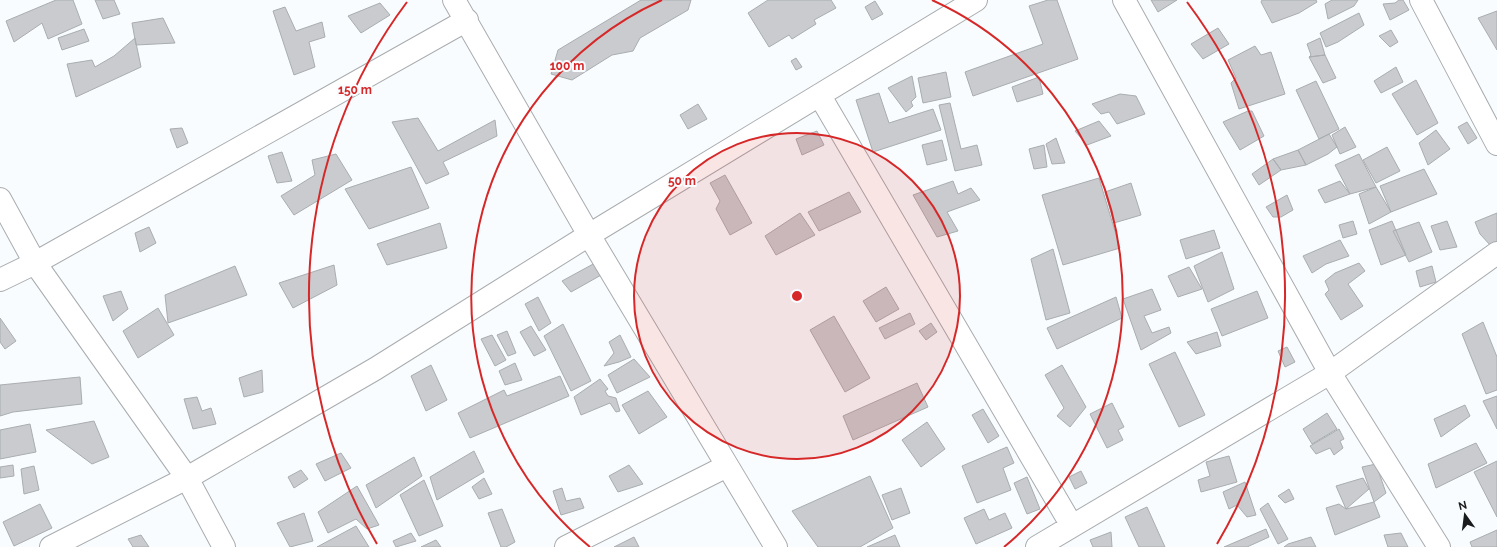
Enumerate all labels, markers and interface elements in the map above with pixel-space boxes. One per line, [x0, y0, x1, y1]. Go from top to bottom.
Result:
text: 100 m [550, 59, 584, 73]
text: 150 m [338, 83, 372, 97]
text: 50 m [668, 174, 696, 188]
centre of rings [790, 289, 804, 303]
north arrow [1445, 495, 1485, 535]
text: N [1457, 498, 1468, 513]

